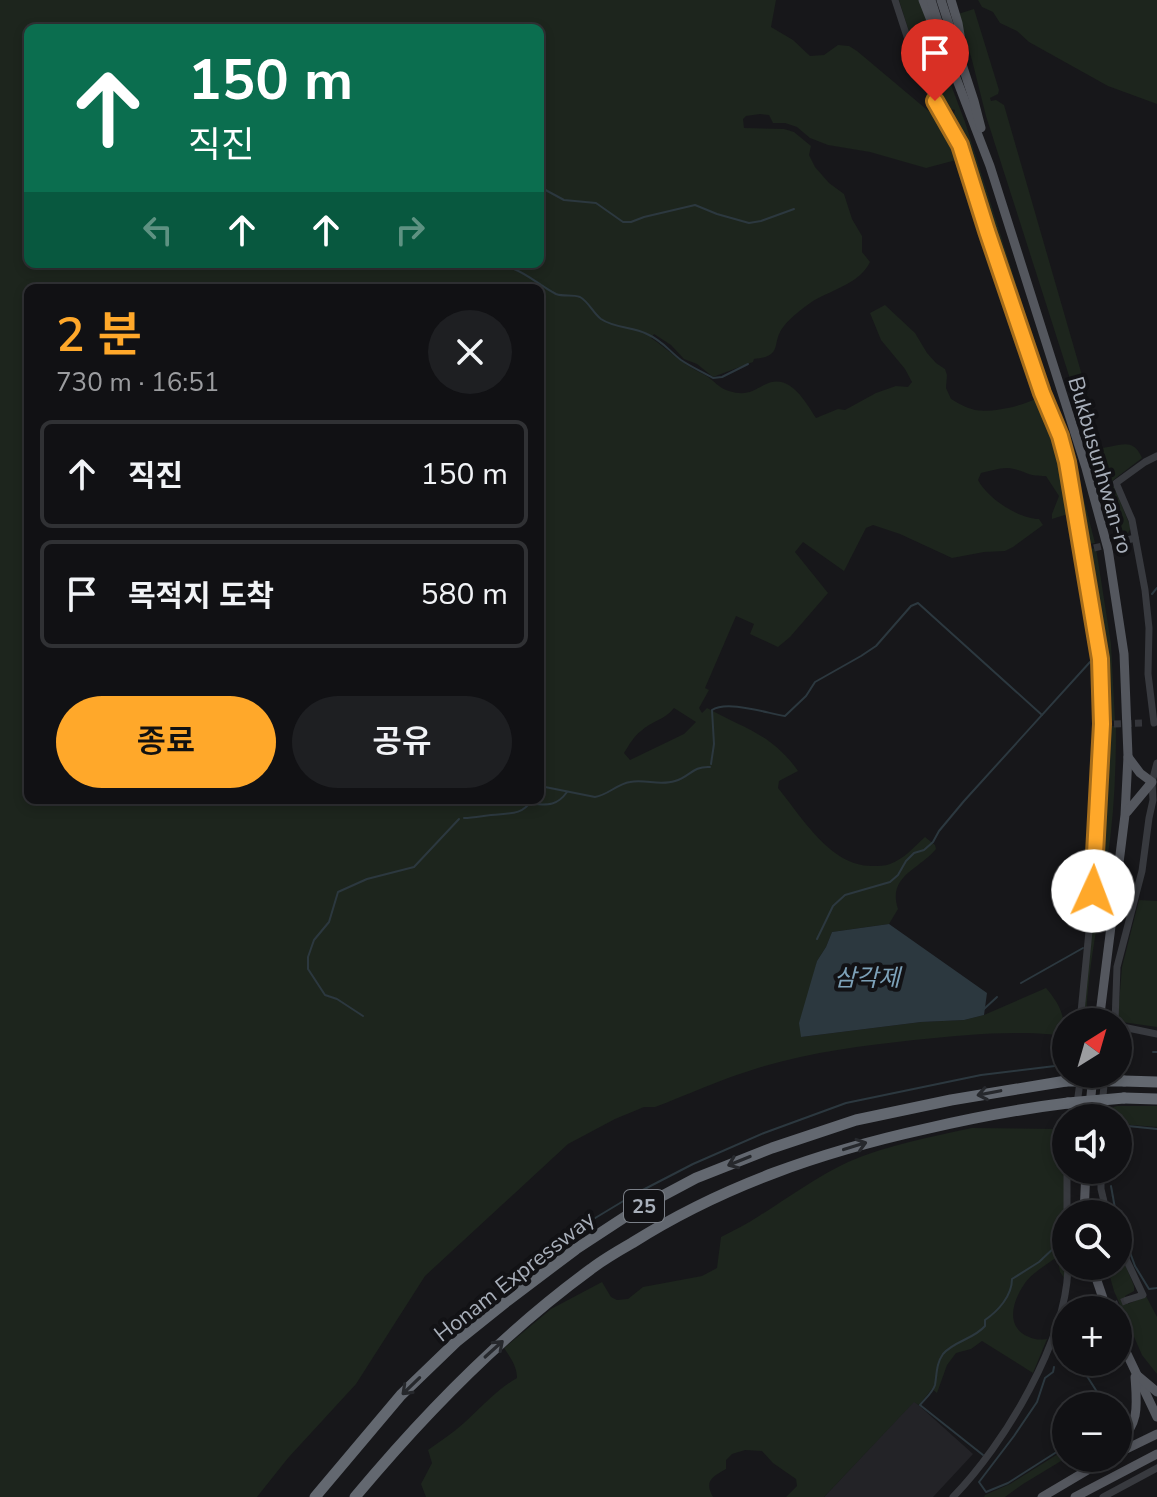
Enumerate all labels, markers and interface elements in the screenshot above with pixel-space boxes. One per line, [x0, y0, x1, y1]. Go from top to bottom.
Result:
pin [901, 19, 969, 101]
icon: arrive [913, 31, 957, 75]
text: 150 m [188, 42, 353, 119]
icon: ahead [56, 56, 160, 160]
text: 직진 [188, 121, 254, 170]
icon: left [136, 208, 180, 252]
icon: ahead [220, 208, 264, 252]
icon: ahead [304, 208, 348, 252]
icon: right [388, 208, 432, 252]
text: 2 분 [56, 302, 142, 368]
button: close [428, 310, 512, 394]
text: 730 m · 16:51 [56, 365, 219, 400]
street label: Bukbusunhwan-ro [1060, 373, 1140, 557]
icon: ahead [60, 452, 104, 496]
text: 150 m [421, 454, 508, 495]
text: 직진 [128, 456, 183, 497]
icon: arrive [60, 572, 104, 616]
text: 580 m [421, 574, 508, 615]
text: 목적지 도착 [128, 576, 274, 617]
button: 종료 [56, 696, 276, 788]
button: 공유 [292, 696, 512, 788]
position arrow [1051, 849, 1135, 933]
water label: 삼각제 [834, 962, 903, 994]
north arrow [1052, 1008, 1132, 1088]
map controls [1052, 1008, 1132, 1472]
one-way arrow [977, 1087, 1002, 1102]
button: sound [1052, 1104, 1132, 1184]
one-way arrow [842, 1137, 867, 1152]
one-way arrow [727, 1155, 752, 1170]
road number: 25 [624, 1190, 664, 1222]
button: search [1052, 1200, 1132, 1280]
street label: Honam Expressway [428, 1204, 602, 1349]
button: + [1052, 1296, 1132, 1376]
one-way arrow [483, 1341, 503, 1359]
one-way arrow [402, 1376, 421, 1395]
button: − [1052, 1392, 1132, 1472]

